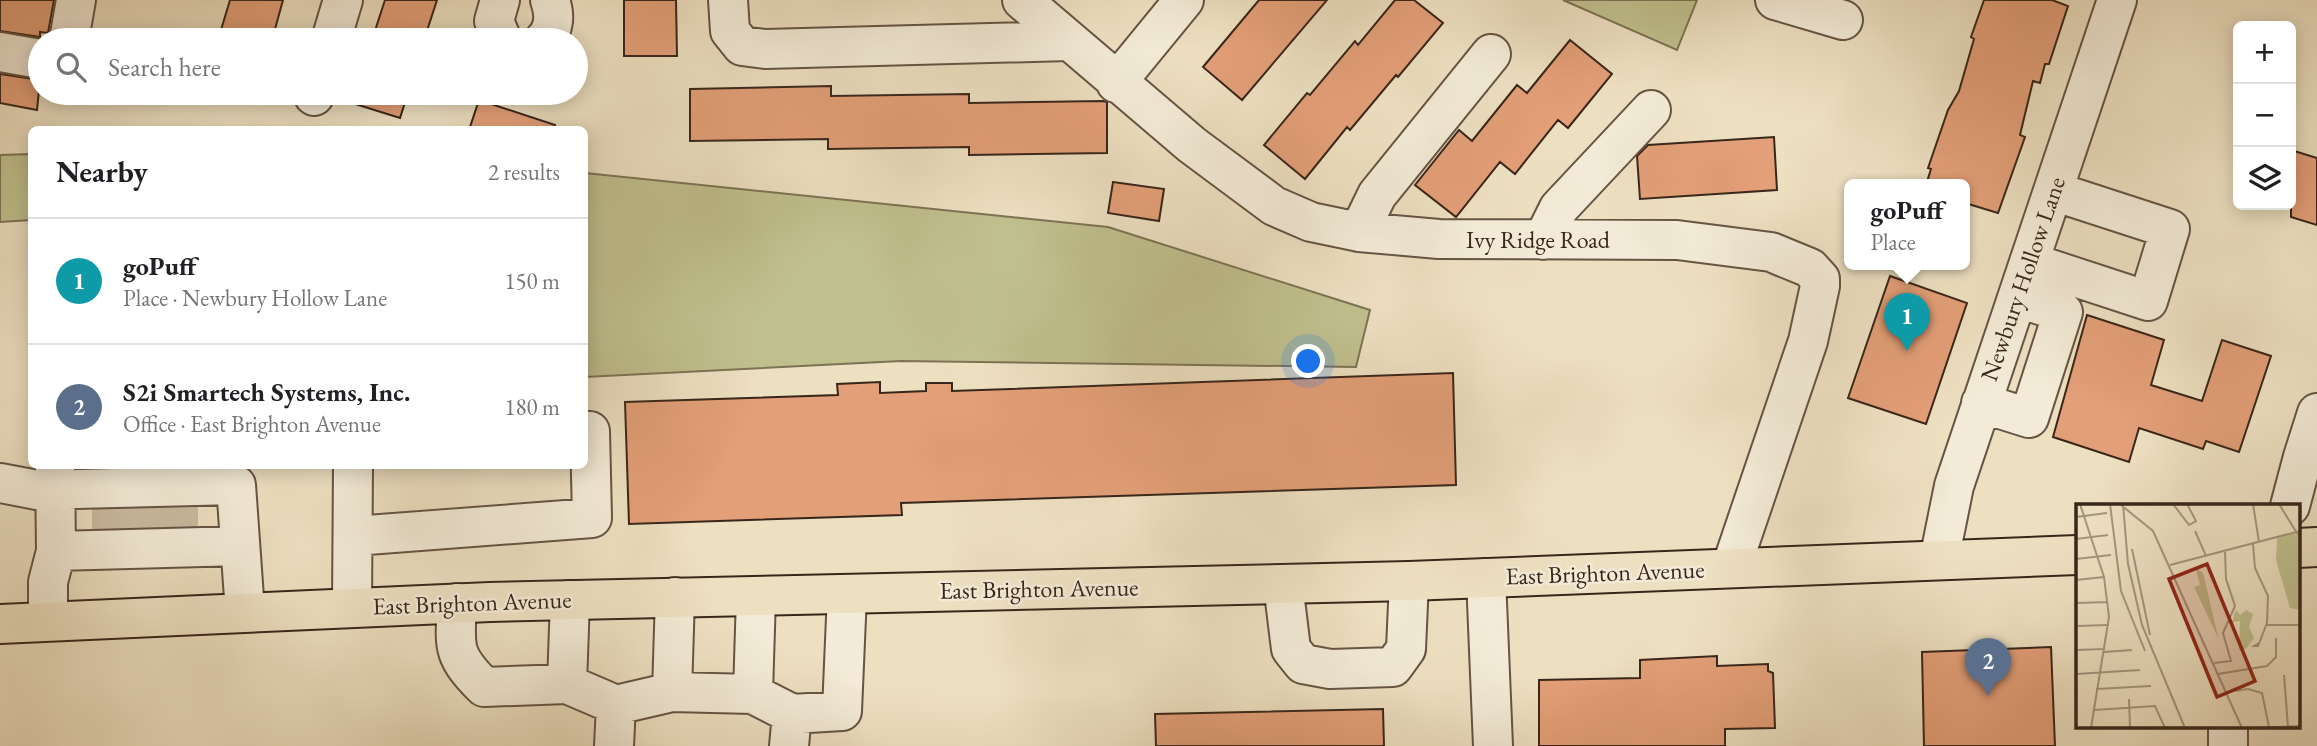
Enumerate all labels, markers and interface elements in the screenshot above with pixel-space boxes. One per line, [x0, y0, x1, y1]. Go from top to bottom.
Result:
map controls [2233, 21, 2296, 210]
button: + [2233, 21, 2296, 84]
search box [28, 28, 588, 105]
icon: search [52, 48, 90, 86]
text: Search here [108, 50, 221, 84]
button: − [2233, 84, 2296, 147]
button: layers [2233, 147, 2296, 210]
text: Nearby [56, 152, 148, 191]
text: 2 results [488, 157, 560, 187]
street label: Newbury Hollow Lane [1973, 173, 2072, 385]
popup [1844, 179, 1970, 270]
text: goPuff [1870, 193, 1944, 227]
street label: Ivy Ridge Road [1466, 224, 1611, 255]
text: Place [1870, 227, 1916, 257]
text: goPuff [123, 249, 196, 283]
text: 1 [73, 266, 85, 296]
text: 150 m [504, 266, 560, 296]
text: Place · Newbury Hollow Lane [123, 283, 387, 313]
pin: 1 [1884, 293, 1930, 351]
your location [1291, 344, 1325, 378]
text: S2i Smartech Systems, Inc. [123, 375, 410, 409]
text: 2 [73, 392, 85, 422]
text: 180 m [504, 392, 560, 422]
text: Office · East Brighton Avenue [123, 409, 381, 439]
inset map [2076, 504, 2300, 728]
street label: East Brighton Avenue [1505, 554, 1705, 591]
street label: East Brighton Avenue [939, 571, 1139, 606]
street label: East Brighton Avenue [372, 584, 572, 621]
pin: 2 [1965, 638, 2011, 696]

